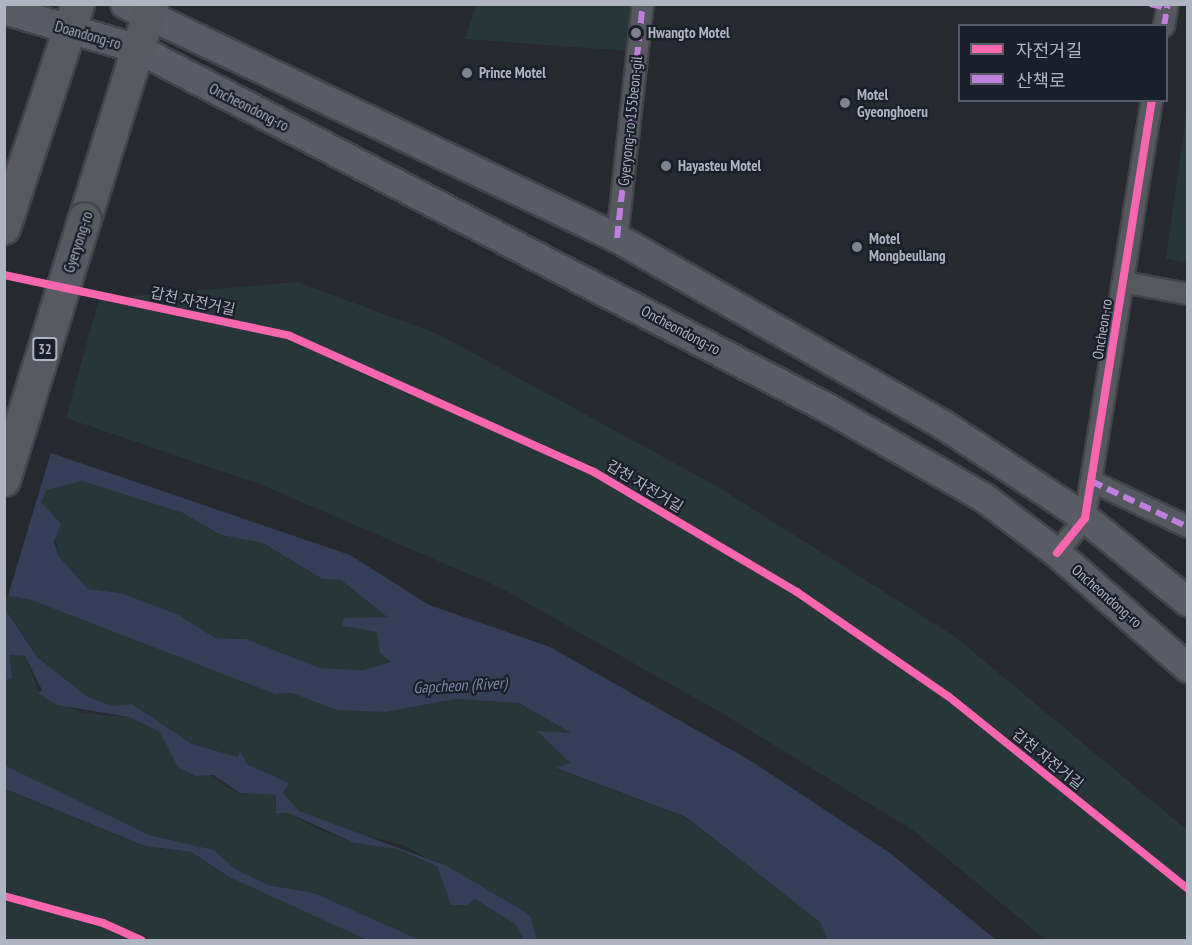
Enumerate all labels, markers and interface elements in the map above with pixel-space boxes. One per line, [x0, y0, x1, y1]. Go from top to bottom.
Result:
street label: Doandong-ro [53, 17, 123, 53]
place label: Hwangto Motel [648, 24, 730, 42]
legend [958, 24, 1168, 102]
marker: Hwangto Motel [629, 26, 643, 40]
text: 자전거길 [1016, 39, 1082, 62]
street label: Gyeryong-ro 155beon-gil [614, 55, 646, 187]
place label: Prince Motel [479, 64, 546, 82]
marker: Prince Motel [460, 66, 474, 80]
text: 산책로 [1016, 69, 1066, 92]
street label: Oncheondong-ro [206, 79, 292, 135]
place label: Motel Gyeonghoeru [857, 85, 928, 120]
marker: Motel Gyeonghoeru [838, 96, 852, 110]
place label: Hayasteu Motel [678, 157, 761, 175]
marker: Hayasteu Motel [659, 159, 673, 173]
street label: Gyeryong-ro [60, 209, 96, 275]
place label: Motel Mongbeullang [869, 229, 946, 264]
marker: Motel Mongbeullang [850, 240, 864, 254]
street label: 갑천 자전거길 [149, 283, 237, 319]
street label: Oncheon-ro [1088, 298, 1116, 360]
street label: Oncheondong-ro [638, 302, 724, 358]
road number: 32 [32, 338, 58, 360]
street label: 갑천 자전거길 [604, 456, 686, 516]
street label: Oncheondong-ro [1068, 561, 1146, 631]
water label: Gapcheon (River) [413, 673, 507, 697]
street label: 갑천 자전거길 [1009, 725, 1087, 793]

